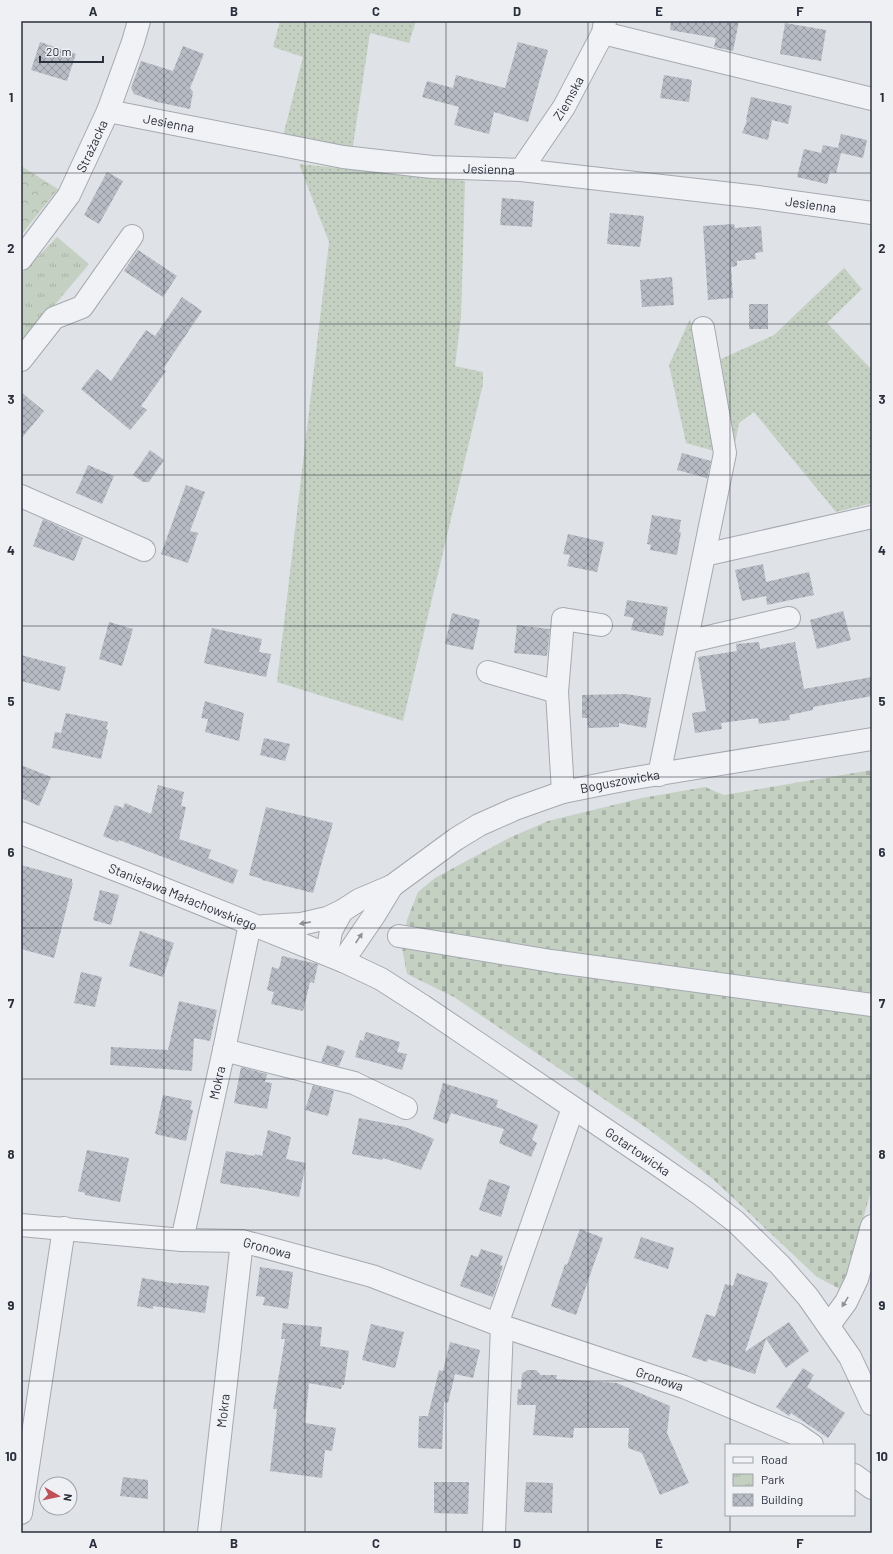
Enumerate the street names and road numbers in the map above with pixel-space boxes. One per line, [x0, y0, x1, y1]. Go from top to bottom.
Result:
street label: Ziemska [549, 74, 587, 123]
street label: Jesienna [142, 110, 196, 136]
street label: Strażacka [73, 117, 111, 175]
street label: Jesienna [463, 160, 515, 178]
street label: Jesienna [784, 193, 838, 216]
street label: Boguszowicka [579, 766, 661, 796]
street label: Stanisława Małachowskiego [106, 860, 260, 934]
street label: Mokra [205, 1064, 228, 1101]
street label: Gotartowicka [602, 1124, 674, 1179]
street label: Gronowa [241, 1234, 293, 1262]
street label: Gronowa [634, 1363, 686, 1394]
street label: Mokra [213, 1393, 233, 1429]

